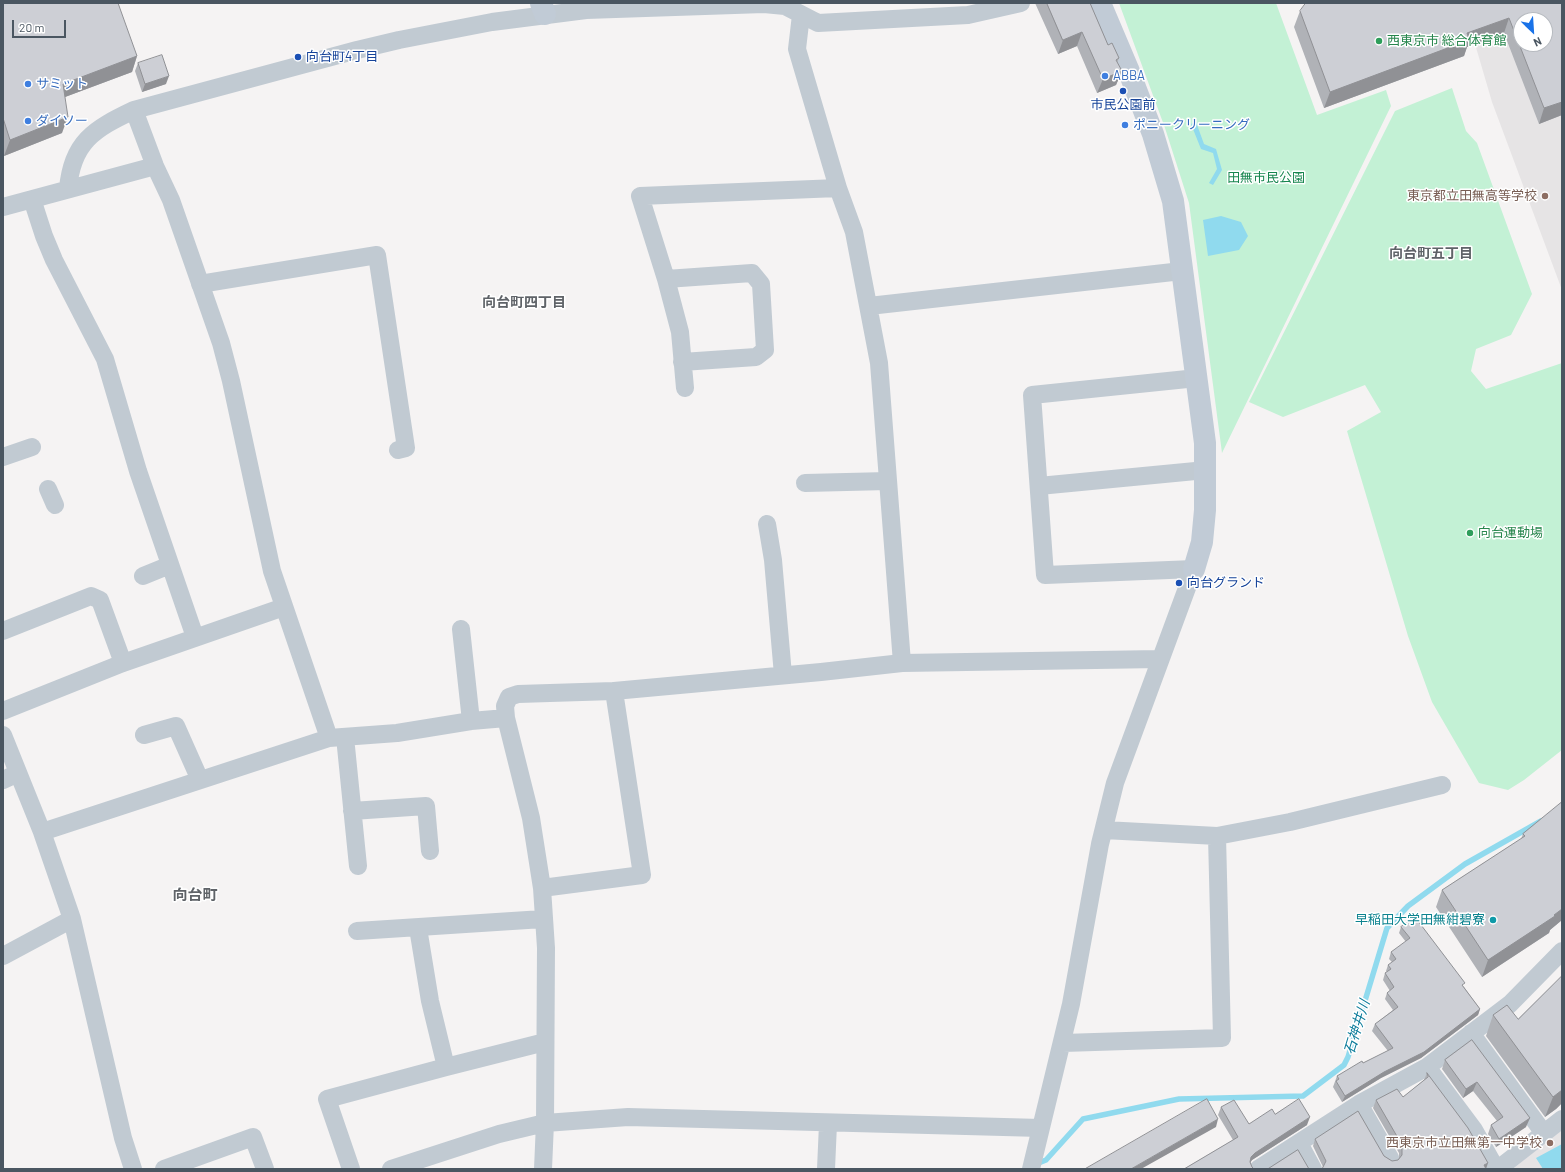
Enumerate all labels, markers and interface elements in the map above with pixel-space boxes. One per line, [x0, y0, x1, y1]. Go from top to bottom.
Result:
scale bar [14, 12, 68, 38]
north arrow [1513, 12, 1553, 52]
text: 20 m [19, 20, 45, 34]
place label: 西東京市 総合体育館 [1387, 33, 1507, 49]
text: N [1532, 35, 1544, 50]
marker: 西東京市 総合体育館 [1374, 36, 1384, 46]
place label: 向台町4丁目 [306, 49, 378, 65]
marker: 向台町4丁目 [293, 52, 303, 62]
place label: ABBA [1113, 68, 1145, 84]
marker: ABBA [1100, 71, 1110, 81]
place label: サミット [36, 76, 88, 92]
marker: サミット [23, 79, 33, 89]
marker: 市民公園前 [1118, 86, 1128, 96]
place label: 市民公園前 [1091, 97, 1155, 113]
place label: ダイソー [36, 113, 88, 129]
marker: ダイソー [23, 116, 33, 126]
place label: ポニークリーニング [1133, 117, 1250, 133]
marker: ポニークリーニング [1120, 120, 1130, 130]
park label: 田無市民公園 [1227, 170, 1305, 186]
place label: 東京都立田無高等学校 [1407, 188, 1537, 204]
marker: 東京都立田無高等学校 [1540, 191, 1550, 201]
district label: 向台町五丁目 [1389, 245, 1473, 261]
district label: 向台町四丁目 [482, 294, 566, 310]
place label: 向台運動場 [1478, 525, 1543, 541]
marker: 向台運動場 [1465, 528, 1475, 538]
place label: 向台グランド [1187, 575, 1265, 591]
marker: 向台グランド [1174, 578, 1184, 588]
district label: 向台町 [173, 886, 217, 904]
place label: 早稲田大学田無紺碧寮 [1355, 912, 1485, 928]
marker: 早稲田大学田無紺碧寮 [1488, 915, 1498, 925]
water label: 石神井川 [1341, 998, 1373, 1056]
place label: 西東京市立田無第一中学校 [1386, 1135, 1542, 1151]
marker: 西東京市立田無第一中学校 [1545, 1138, 1555, 1148]

